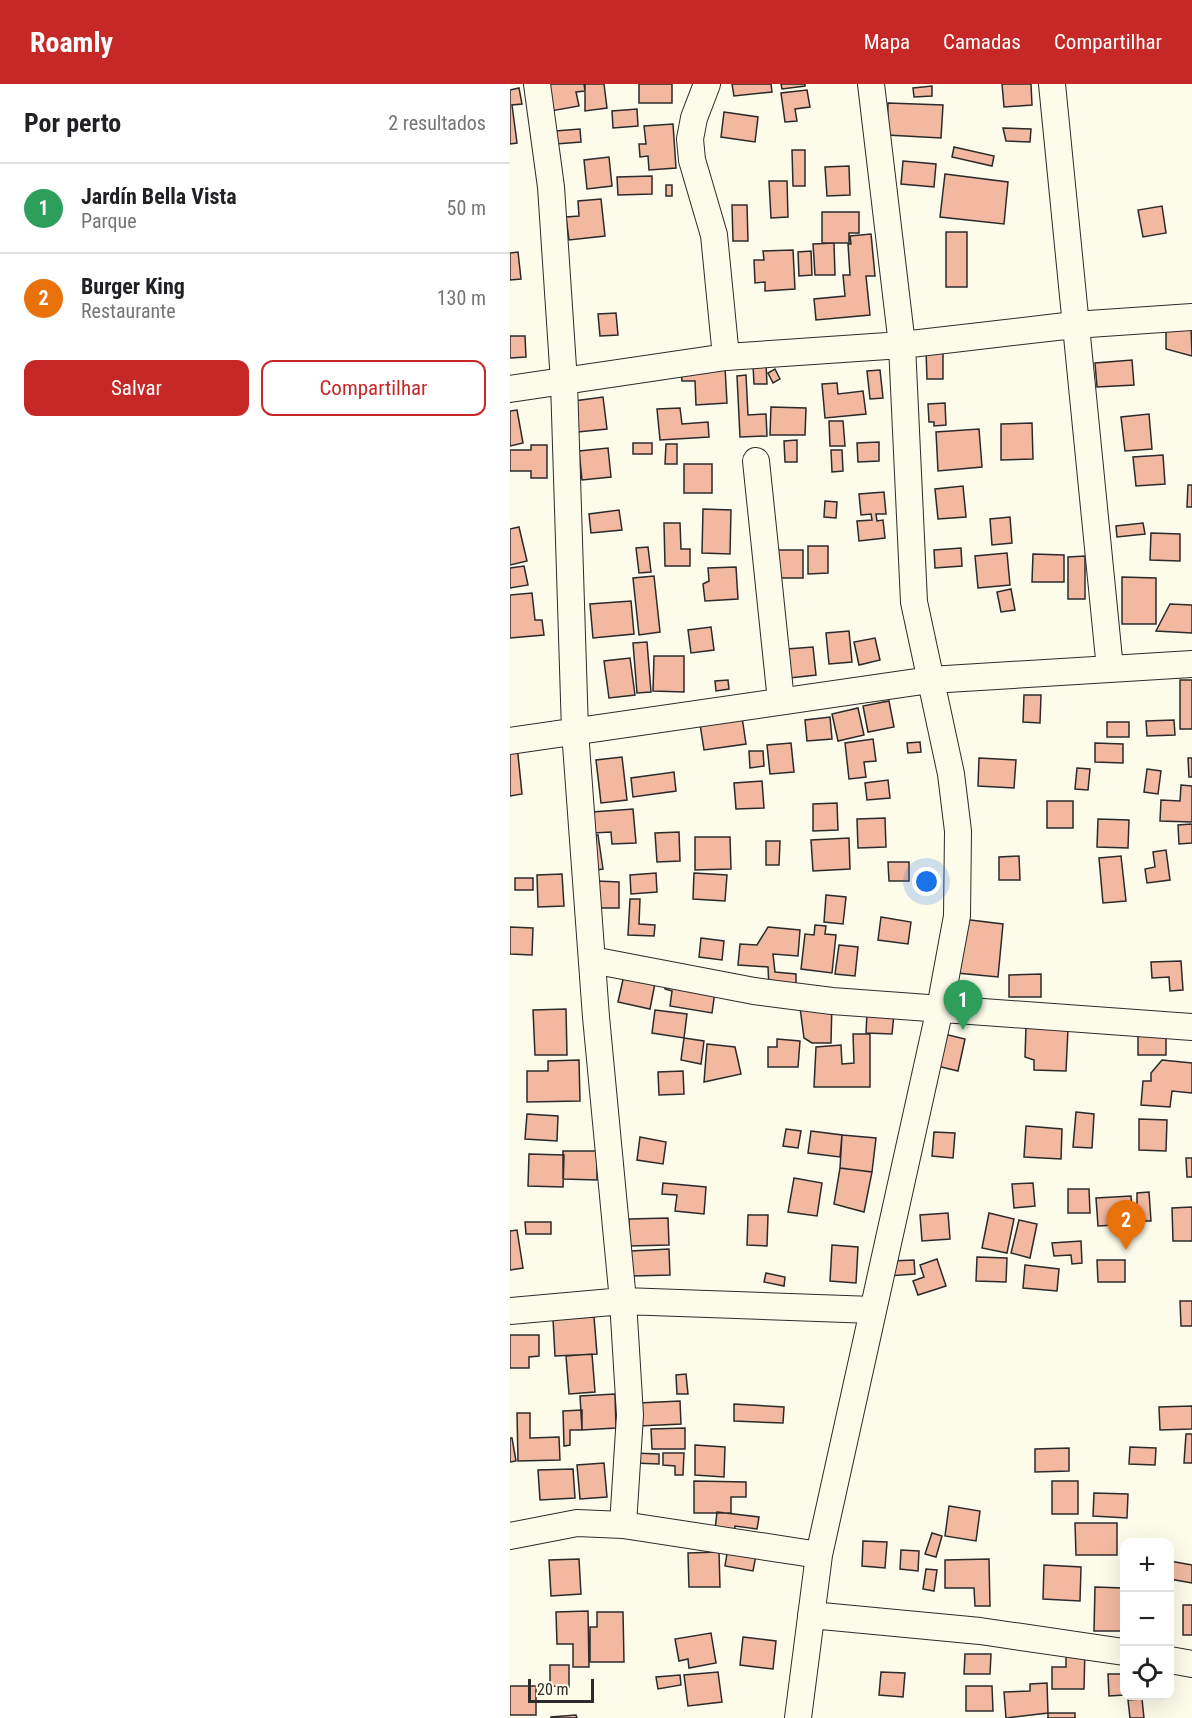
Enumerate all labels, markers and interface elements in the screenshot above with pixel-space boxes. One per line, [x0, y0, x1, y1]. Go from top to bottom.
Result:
text: Roamly [30, 26, 113, 59]
text: Mapa [864, 30, 910, 54]
text: Camadas [943, 30, 1021, 54]
text: Compartilhar [1054, 30, 1162, 54]
text: Por perto [24, 108, 121, 138]
text: 2 resultados [388, 111, 486, 135]
text: Jardín Bella Vista [81, 184, 237, 209]
text: 1 [38, 196, 49, 220]
text: 50 m [447, 196, 486, 220]
text: Parque [81, 209, 137, 233]
text: Burger King [81, 274, 185, 299]
text: 2 [38, 286, 49, 310]
text: 130 m [437, 286, 486, 310]
text: Restaurante [81, 299, 176, 323]
button: Salvar [24, 360, 249, 416]
button: Compartilhar [261, 360, 486, 416]
your location [912, 867, 941, 896]
pin: 1 [944, 980, 982, 1030]
pin: 2 [1106, 1200, 1146, 1250]
map controls [1120, 1538, 1174, 1700]
button: + [1120, 1538, 1174, 1592]
button: − [1120, 1592, 1174, 1646]
button: locate [1120, 1646, 1174, 1700]
scale bar [528, 1676, 594, 1704]
text: 20 m [537, 1680, 569, 1699]

